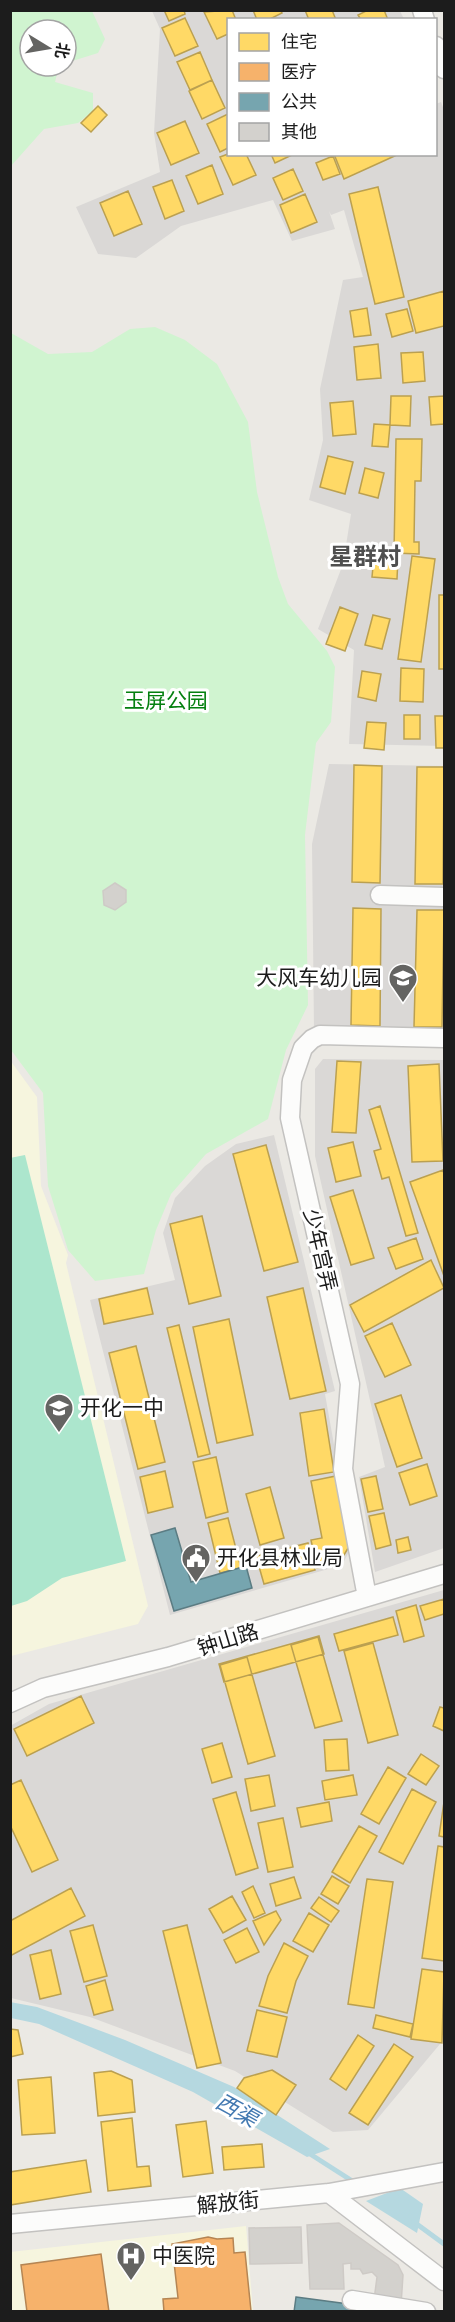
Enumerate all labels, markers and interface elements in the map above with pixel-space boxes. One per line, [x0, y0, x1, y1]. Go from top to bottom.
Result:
north arrow [18, 18, 78, 78]
legend [227, 18, 437, 156]
text: 住宅 [281, 30, 317, 53]
text: 北 [51, 41, 74, 61]
text: 医疗 [281, 60, 317, 83]
text: 公共 [281, 90, 317, 113]
text: 其他 [281, 120, 317, 143]
district label: 星群村 [329, 541, 401, 571]
park label: 玉屏公园 [124, 687, 208, 713]
school or university icon: 大风车幼儿园 [387, 962, 419, 1004]
place label: 大风车幼儿园 [256, 964, 382, 990]
street label: 少年宫弄 [299, 1206, 343, 1294]
school or university icon: 开化一中 [43, 1392, 75, 1434]
place label: 开化一中 [80, 1394, 164, 1420]
public building icon: 开化县林业局 [180, 1542, 212, 1584]
place label: 开化县林业局 [217, 1544, 343, 1570]
street label: 钟山路 [194, 1617, 262, 1661]
water label: 西渠 [211, 2087, 266, 2134]
street label: 解放街 [195, 2186, 261, 2218]
hospital icon: 中医院 [115, 2240, 147, 2282]
place label: 中医院 [152, 2242, 215, 2268]

